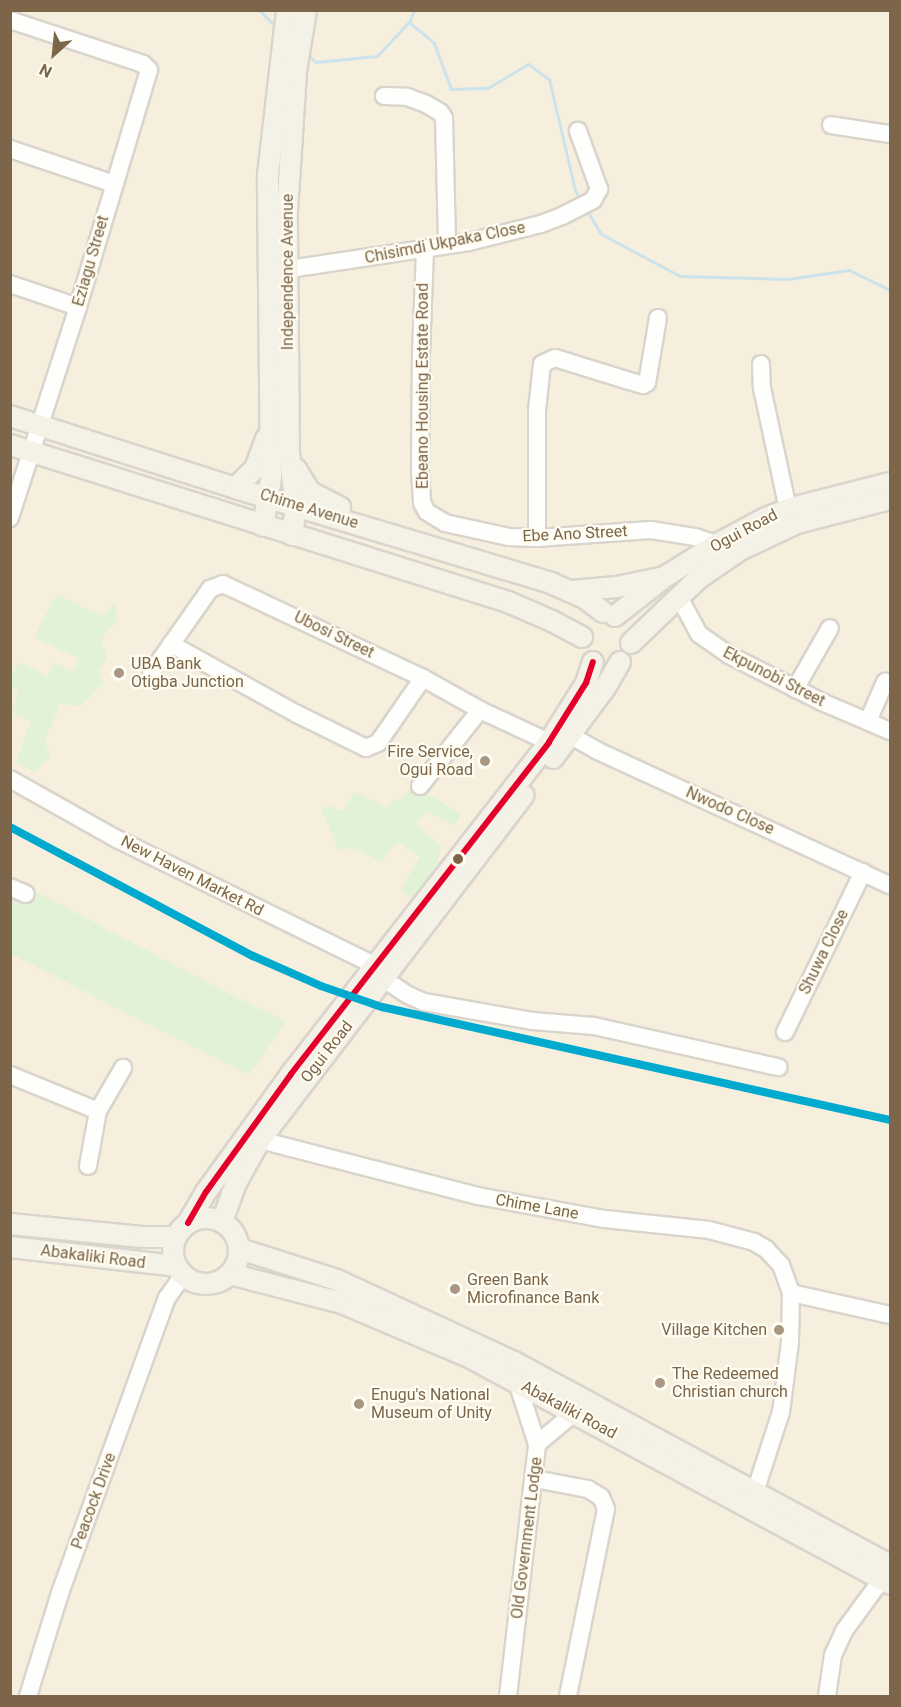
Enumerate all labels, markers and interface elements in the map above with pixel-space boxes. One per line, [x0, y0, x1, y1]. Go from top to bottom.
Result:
north arrow [24, 24, 84, 84]
text: N [36, 59, 55, 82]
street label: Independence Avenue [278, 194, 298, 350]
street label: Eziagu Street [69, 213, 113, 309]
street label: Chisimdi Ukpaka Close [363, 218, 527, 268]
street label: Ebeano Housing Estate Road [413, 283, 433, 489]
street label: Chime Avenue [257, 485, 361, 533]
street label: Ogui Road [707, 505, 781, 557]
street label: Ebe Ano Street [522, 522, 628, 546]
street label: Ubosi Street [291, 607, 377, 663]
street label: Ekpunobi Street [720, 643, 828, 711]
place label: UBA Bank Otigba Junction [131, 654, 244, 692]
marker: UBA Bank Otigba Junction [112, 666, 126, 680]
place label: Fire Service, Ogui Road [387, 742, 473, 780]
marker: Fire Service, Ogui Road [478, 754, 492, 768]
street label: Nwodo Close [683, 783, 777, 839]
street label: New Haven Market Rd [117, 832, 267, 920]
unlabelled marker [452, 853, 464, 865]
street label: Shuwa Close [795, 906, 853, 998]
street label: Ogui Road [297, 1017, 357, 1087]
street label: Chime Lane [494, 1190, 580, 1224]
street label: Abakaliki Road [40, 1241, 146, 1273]
place label: Green Bank Microfinance Bank [467, 1270, 599, 1308]
marker: Green Bank Microfinance Bank [448, 1282, 462, 1296]
place label: Village Kitchen [661, 1320, 767, 1340]
marker: Village Kitchen [772, 1323, 786, 1337]
place label: The Redeemed Christian church [672, 1364, 788, 1402]
marker: The Redeemed Christian church [653, 1376, 667, 1390]
street label: Abakaliki Road [518, 1377, 620, 1443]
place label: Enugu's National Museum of Unity [371, 1385, 492, 1423]
marker: Enugu's National Museum of Unity [352, 1397, 366, 1411]
street label: Peacock Drive [68, 1450, 120, 1552]
street label: Old Government Lodge [508, 1456, 546, 1620]

